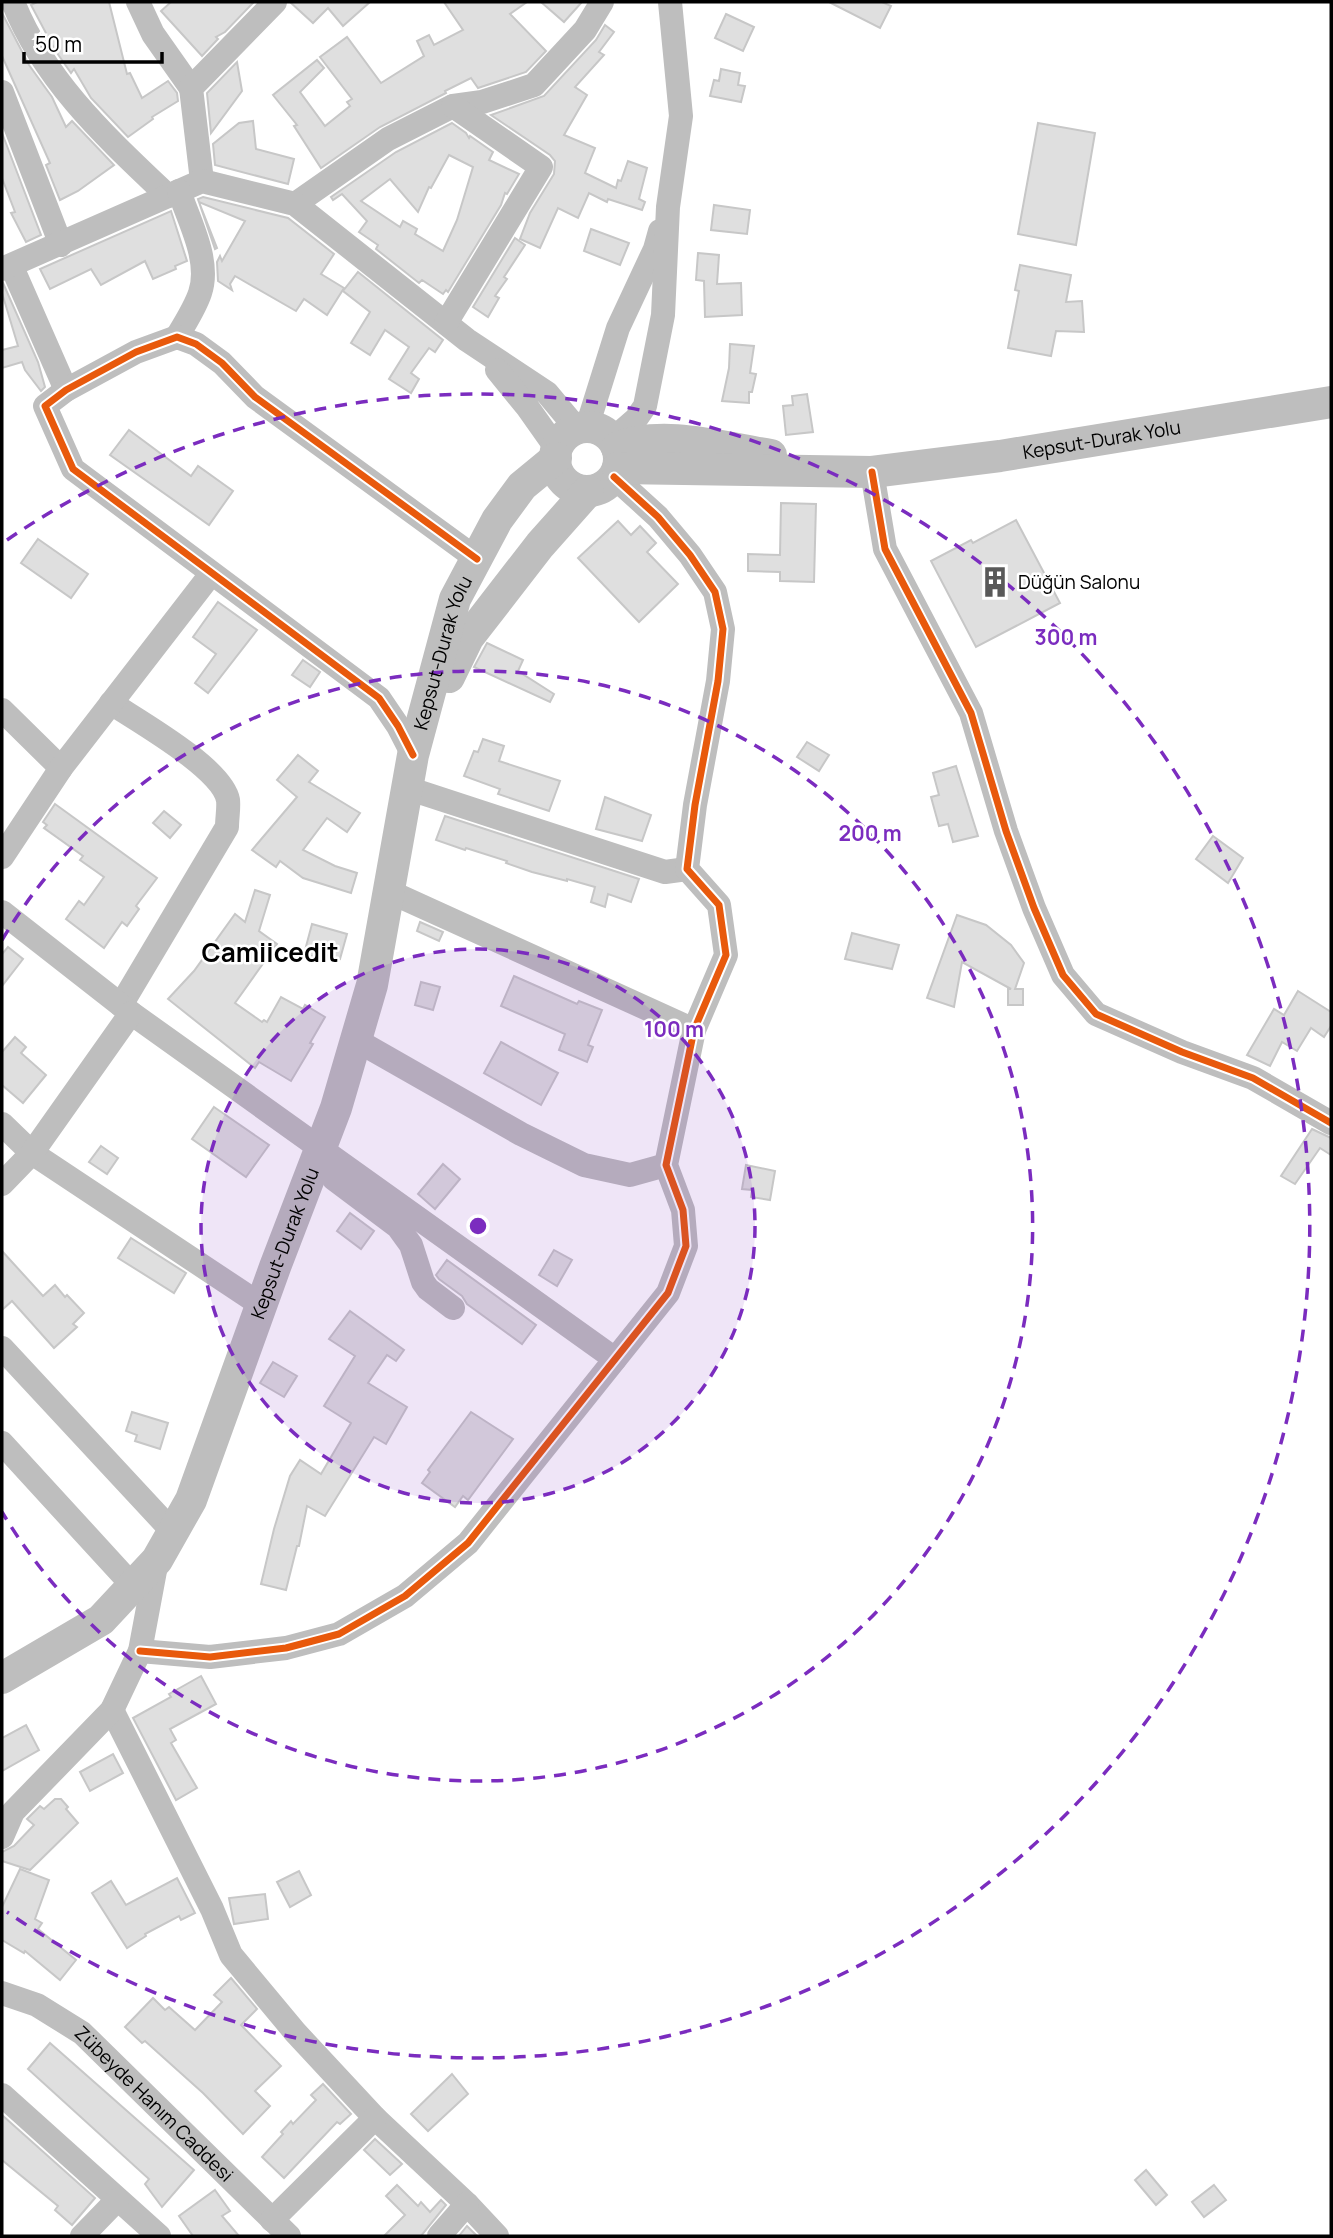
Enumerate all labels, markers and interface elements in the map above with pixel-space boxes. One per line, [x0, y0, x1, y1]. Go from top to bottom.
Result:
scale bar [24, 21, 163, 65]
text: 50 m [35, 30, 82, 58]
street label: Kepsut-Durak Yolu [1021, 414, 1183, 465]
building icon: Düğün Salonu [978, 565, 1012, 599]
place label: Düğün Salonu [1018, 569, 1140, 595]
street label: Kepsut-Durak Yolu [407, 571, 478, 733]
text: 300 m [1035, 623, 1097, 651]
text: 200 m [838, 819, 902, 847]
district label: Camiicedit [202, 934, 338, 970]
text: 100 m [644, 1015, 704, 1043]
street label: Kepsut-Durak Yolu [244, 1164, 325, 1323]
centre of rings [466, 1214, 490, 1238]
street label: Zübeyde Hanım Caddesi [69, 2020, 239, 2187]

